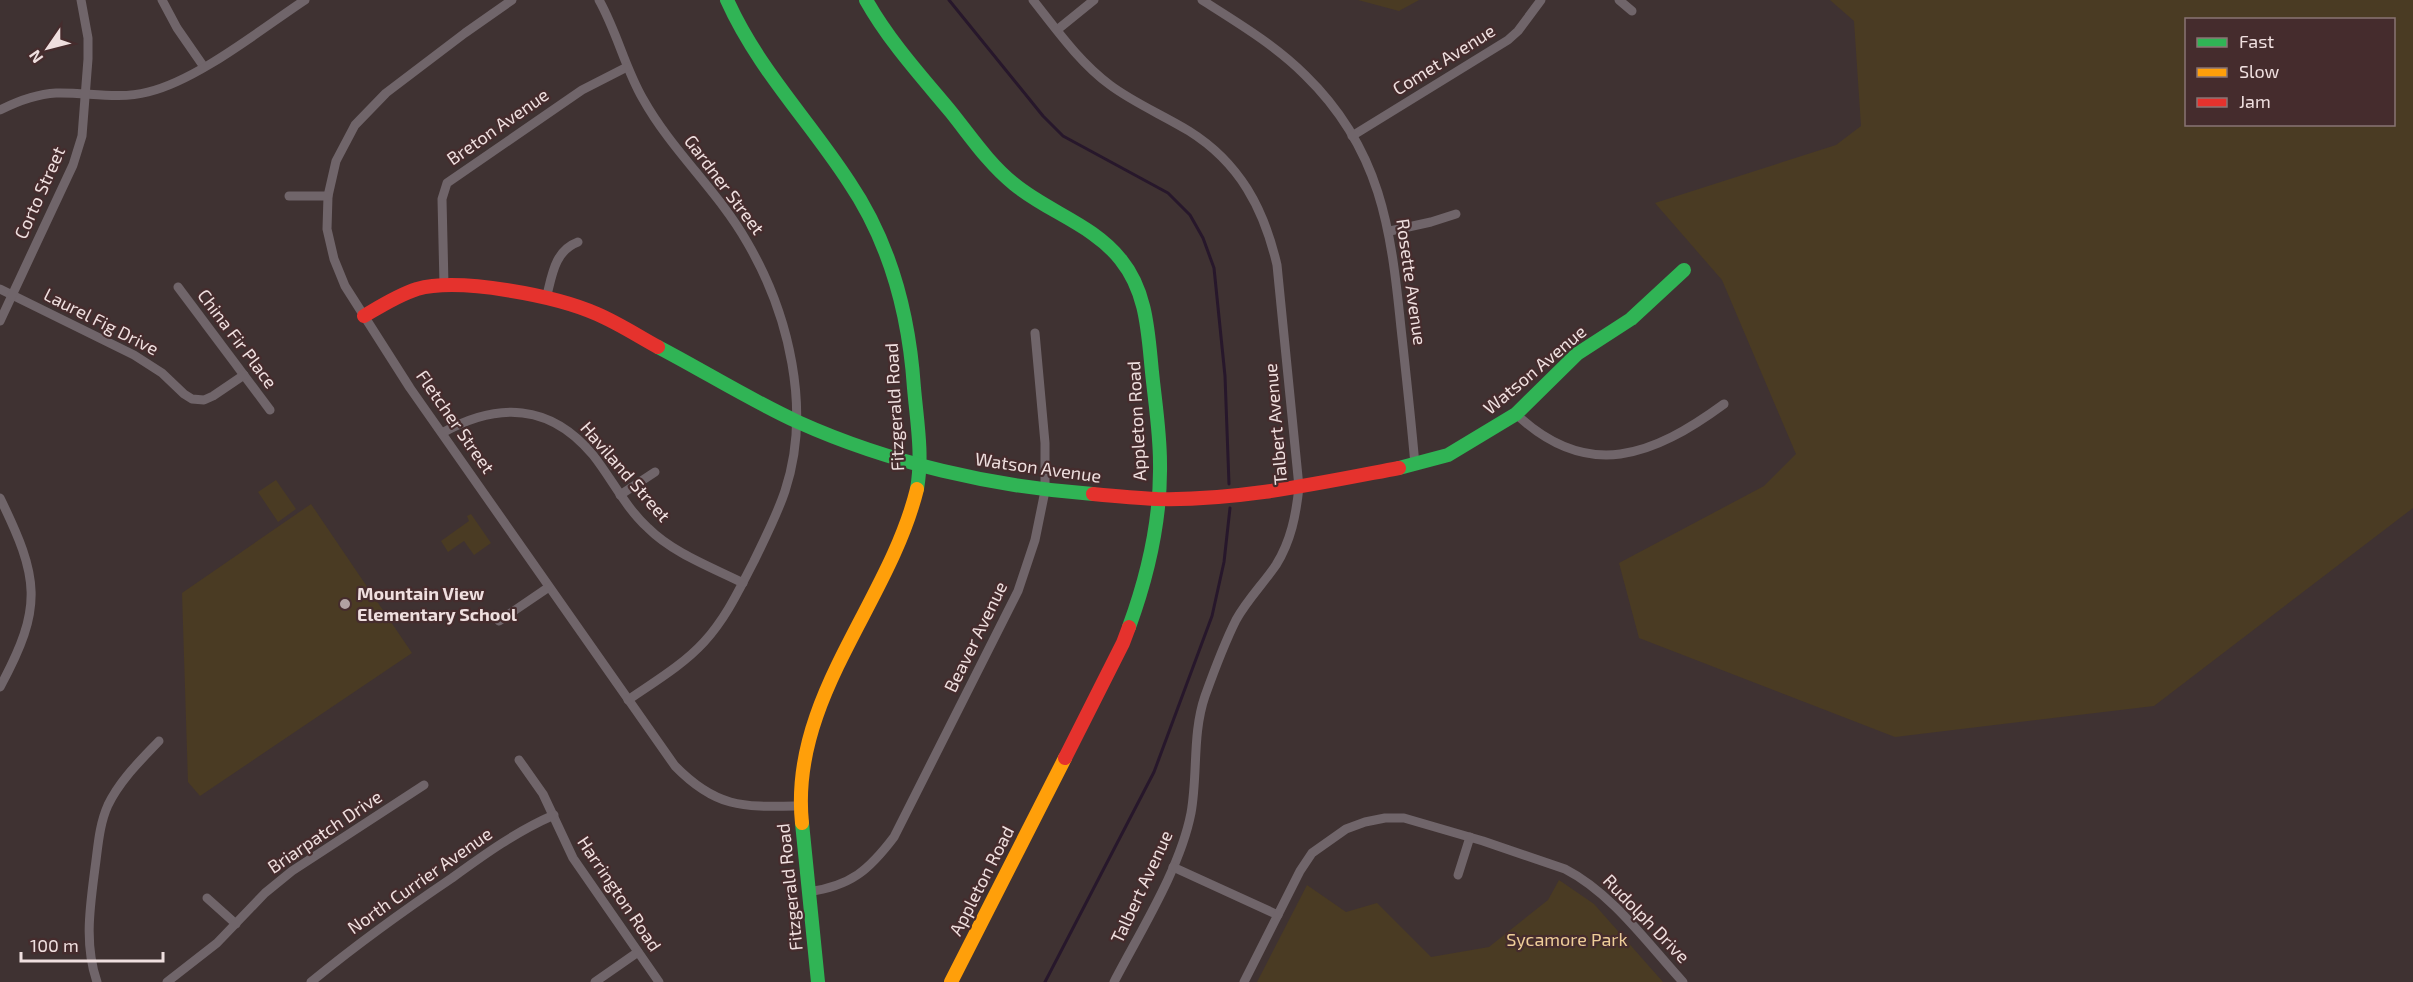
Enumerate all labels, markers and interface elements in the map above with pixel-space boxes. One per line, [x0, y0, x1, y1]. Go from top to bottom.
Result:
north arrow [18, 18, 78, 78]
legend [2185, 18, 2395, 126]
street label: Comet Avenue [1388, 19, 1499, 99]
text: Fast [2239, 30, 2274, 52]
text: N [24, 47, 46, 67]
text: Slow [2239, 60, 2280, 82]
street label: Breton Avenue [442, 83, 553, 169]
text: Jam [2239, 90, 2271, 112]
street label: Gardner Street [680, 130, 770, 239]
street label: Corto Street [9, 143, 69, 242]
street label: Rosette Avenue [1392, 217, 1432, 346]
street label: Laurel Fig Drive [40, 283, 163, 359]
street label: China Fir Place [193, 284, 282, 392]
street label: Watson Avenue [1479, 320, 1590, 419]
street label: Fitzgerald Road [880, 343, 908, 472]
street label: Appleton Road [1122, 361, 1150, 482]
street label: Talbert Avenue [1259, 362, 1291, 486]
street label: Fletcher Street [412, 365, 500, 478]
street label: Haviland Street [576, 417, 675, 526]
street label: Watson Avenue [974, 447, 1103, 487]
street label: Beaver Avenue [939, 578, 1011, 696]
place label: Mountain View Elementary School [357, 582, 517, 625]
marker: Mountain View Elementary School [338, 597, 352, 611]
street label: Briarpatch Drive [263, 785, 386, 878]
street label: North Currier Avenue [343, 822, 496, 938]
street label: Fitzgerald Road [771, 822, 807, 952]
street label: Appleton Road [944, 822, 1018, 939]
street label: Talbert Avenue [1105, 827, 1177, 946]
street label: Harrington Road [573, 832, 667, 955]
street label: Rudolph Drive [1599, 869, 1695, 967]
scale bar [21, 925, 164, 963]
park label: Sycamore Park [1506, 928, 1628, 950]
text: 100 m [30, 934, 79, 956]

